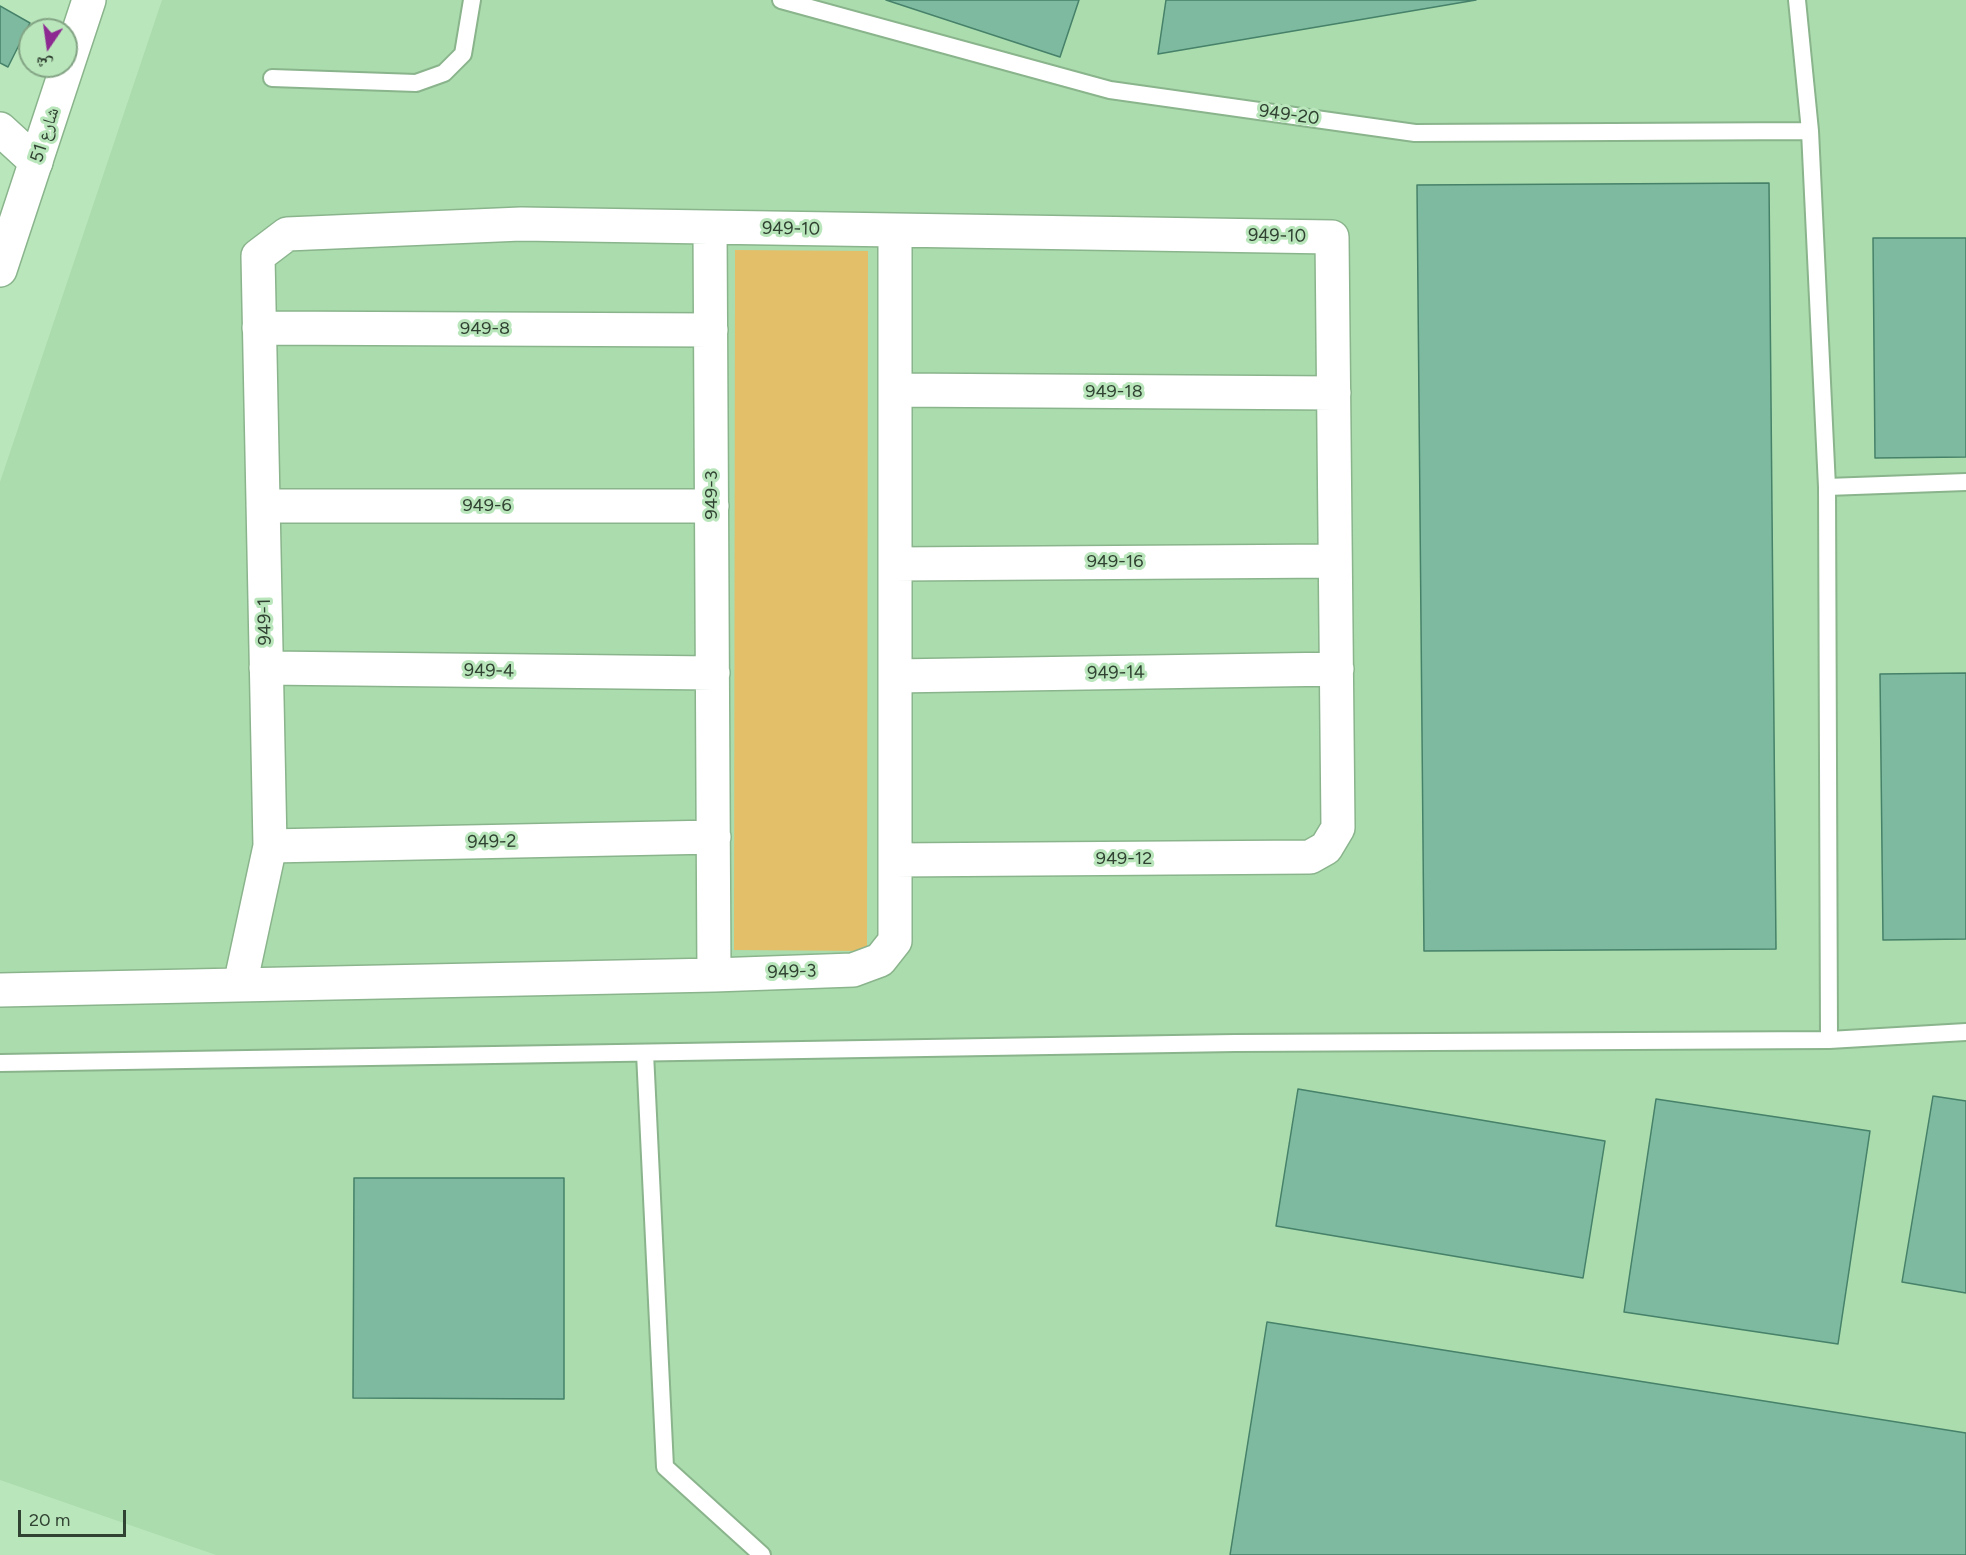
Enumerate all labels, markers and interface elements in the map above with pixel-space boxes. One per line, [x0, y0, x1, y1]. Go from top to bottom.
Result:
north arrow [18, 18, 78, 78]
text: ش [34, 53, 55, 75]
street label: 949-20 [1257, 100, 1321, 130]
street label: شارع 51 [26, 105, 64, 165]
street label: 949-10 [762, 218, 820, 240]
street label: 949-10 [1248, 225, 1306, 247]
street label: 949-8 [460, 318, 510, 340]
street label: 949-18 [1085, 381, 1143, 403]
street label: 949-3 [701, 471, 723, 519]
street label: 949-6 [462, 495, 512, 517]
street label: 949-16 [1087, 551, 1143, 573]
street label: 949-1 [254, 599, 276, 645]
street label: 949-4 [464, 660, 514, 682]
street label: 949-14 [1087, 662, 1145, 684]
street label: 949-2 [467, 831, 517, 853]
street label: 949-12 [1096, 848, 1152, 870]
street label: 949-3 [767, 960, 817, 984]
scale bar [21, 1498, 129, 1536]
text: 20 m [29, 1509, 70, 1531]

